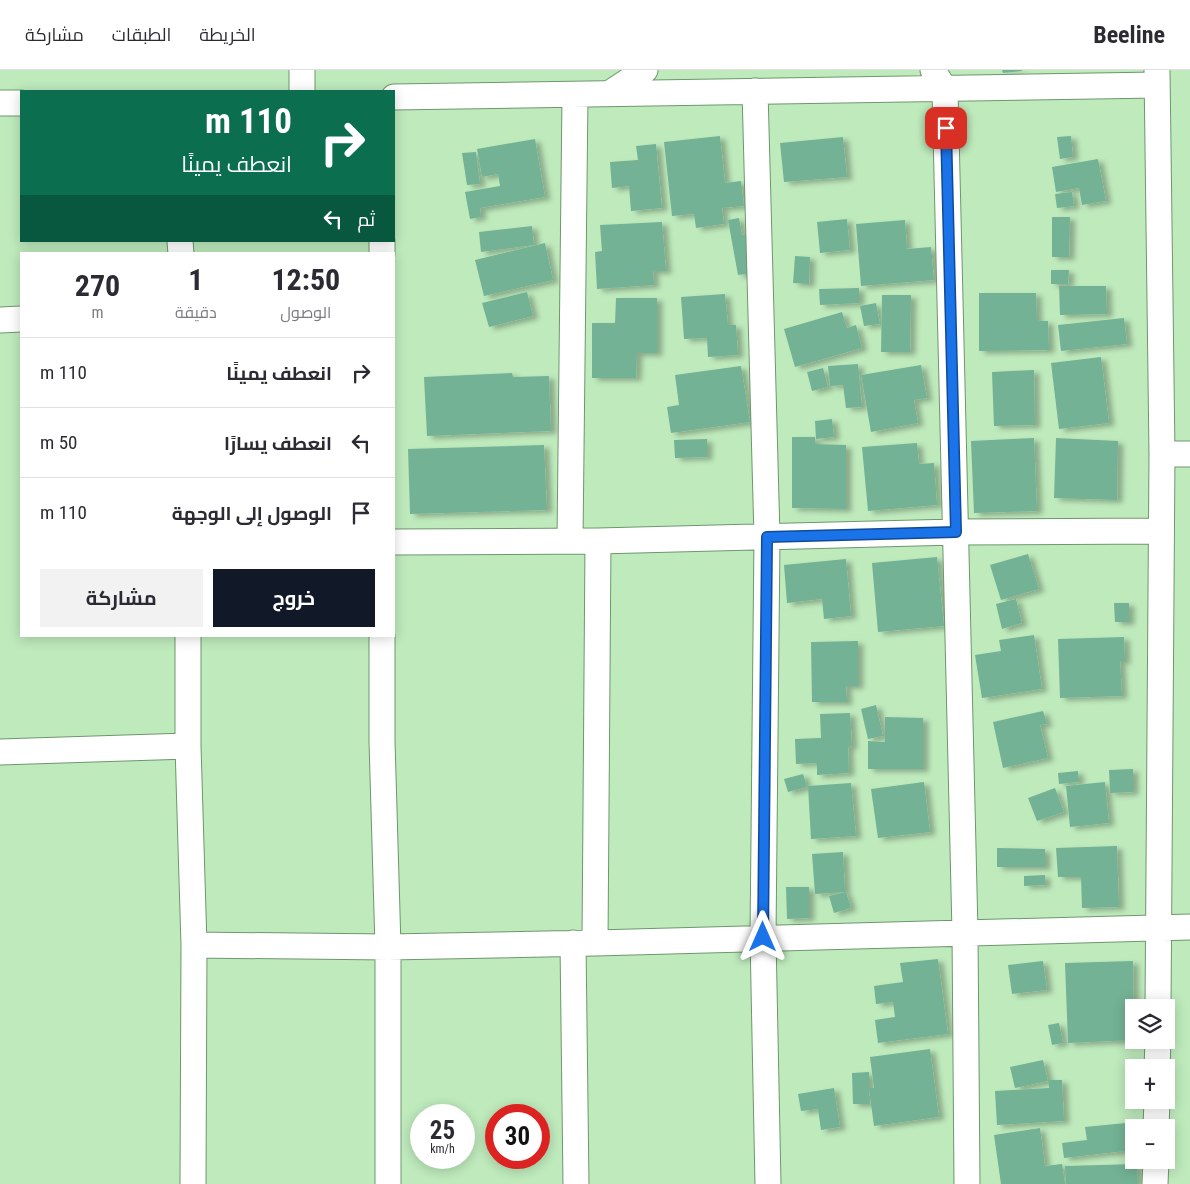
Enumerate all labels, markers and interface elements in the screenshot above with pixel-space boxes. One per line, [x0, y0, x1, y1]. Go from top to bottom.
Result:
text: Beeline [1093, 21, 1165, 49]
text: مشاركة [25, 24, 84, 45]
text: الطبقات [112, 24, 171, 45]
text: الخريطة [199, 24, 256, 45]
text: 110 m [205, 101, 292, 142]
pin [925, 107, 967, 149]
icon: right [310, 110, 375, 175]
icon: arrive [932, 114, 960, 142]
text: انعطف يمينًا [181, 152, 292, 177]
icon: left [319, 205, 347, 233]
text: ثم [357, 208, 375, 231]
text: 1 [188, 262, 203, 297]
text: 12:50 [271, 262, 340, 297]
text: 270 [75, 268, 120, 303]
text: m [92, 303, 104, 322]
text: دقيقة [175, 303, 217, 322]
text: الوصول [280, 303, 331, 322]
icon: right [347, 359, 375, 387]
text: 110 m [40, 361, 87, 384]
text: انعطف يمينًا [226, 362, 332, 385]
icon: left [347, 429, 375, 457]
text: 50 m [40, 431, 77, 454]
text: انعطف يسارًا [224, 432, 332, 455]
icon: arrive [347, 499, 375, 527]
text: 110 m [40, 501, 87, 524]
text: الوصول إلى الوجهة [172, 502, 332, 525]
button: مشاركة [40, 569, 203, 627]
button: خروج [213, 569, 375, 627]
position arrow [736, 910, 788, 962]
map controls [1125, 999, 1175, 1169]
button: layers [1125, 999, 1175, 1049]
button: + [1125, 1059, 1175, 1109]
speed limit sign: 30 [485, 1104, 550, 1169]
text: 25 [430, 1116, 455, 1145]
button: − [1125, 1119, 1175, 1169]
text: km/h [430, 1142, 455, 1156]

